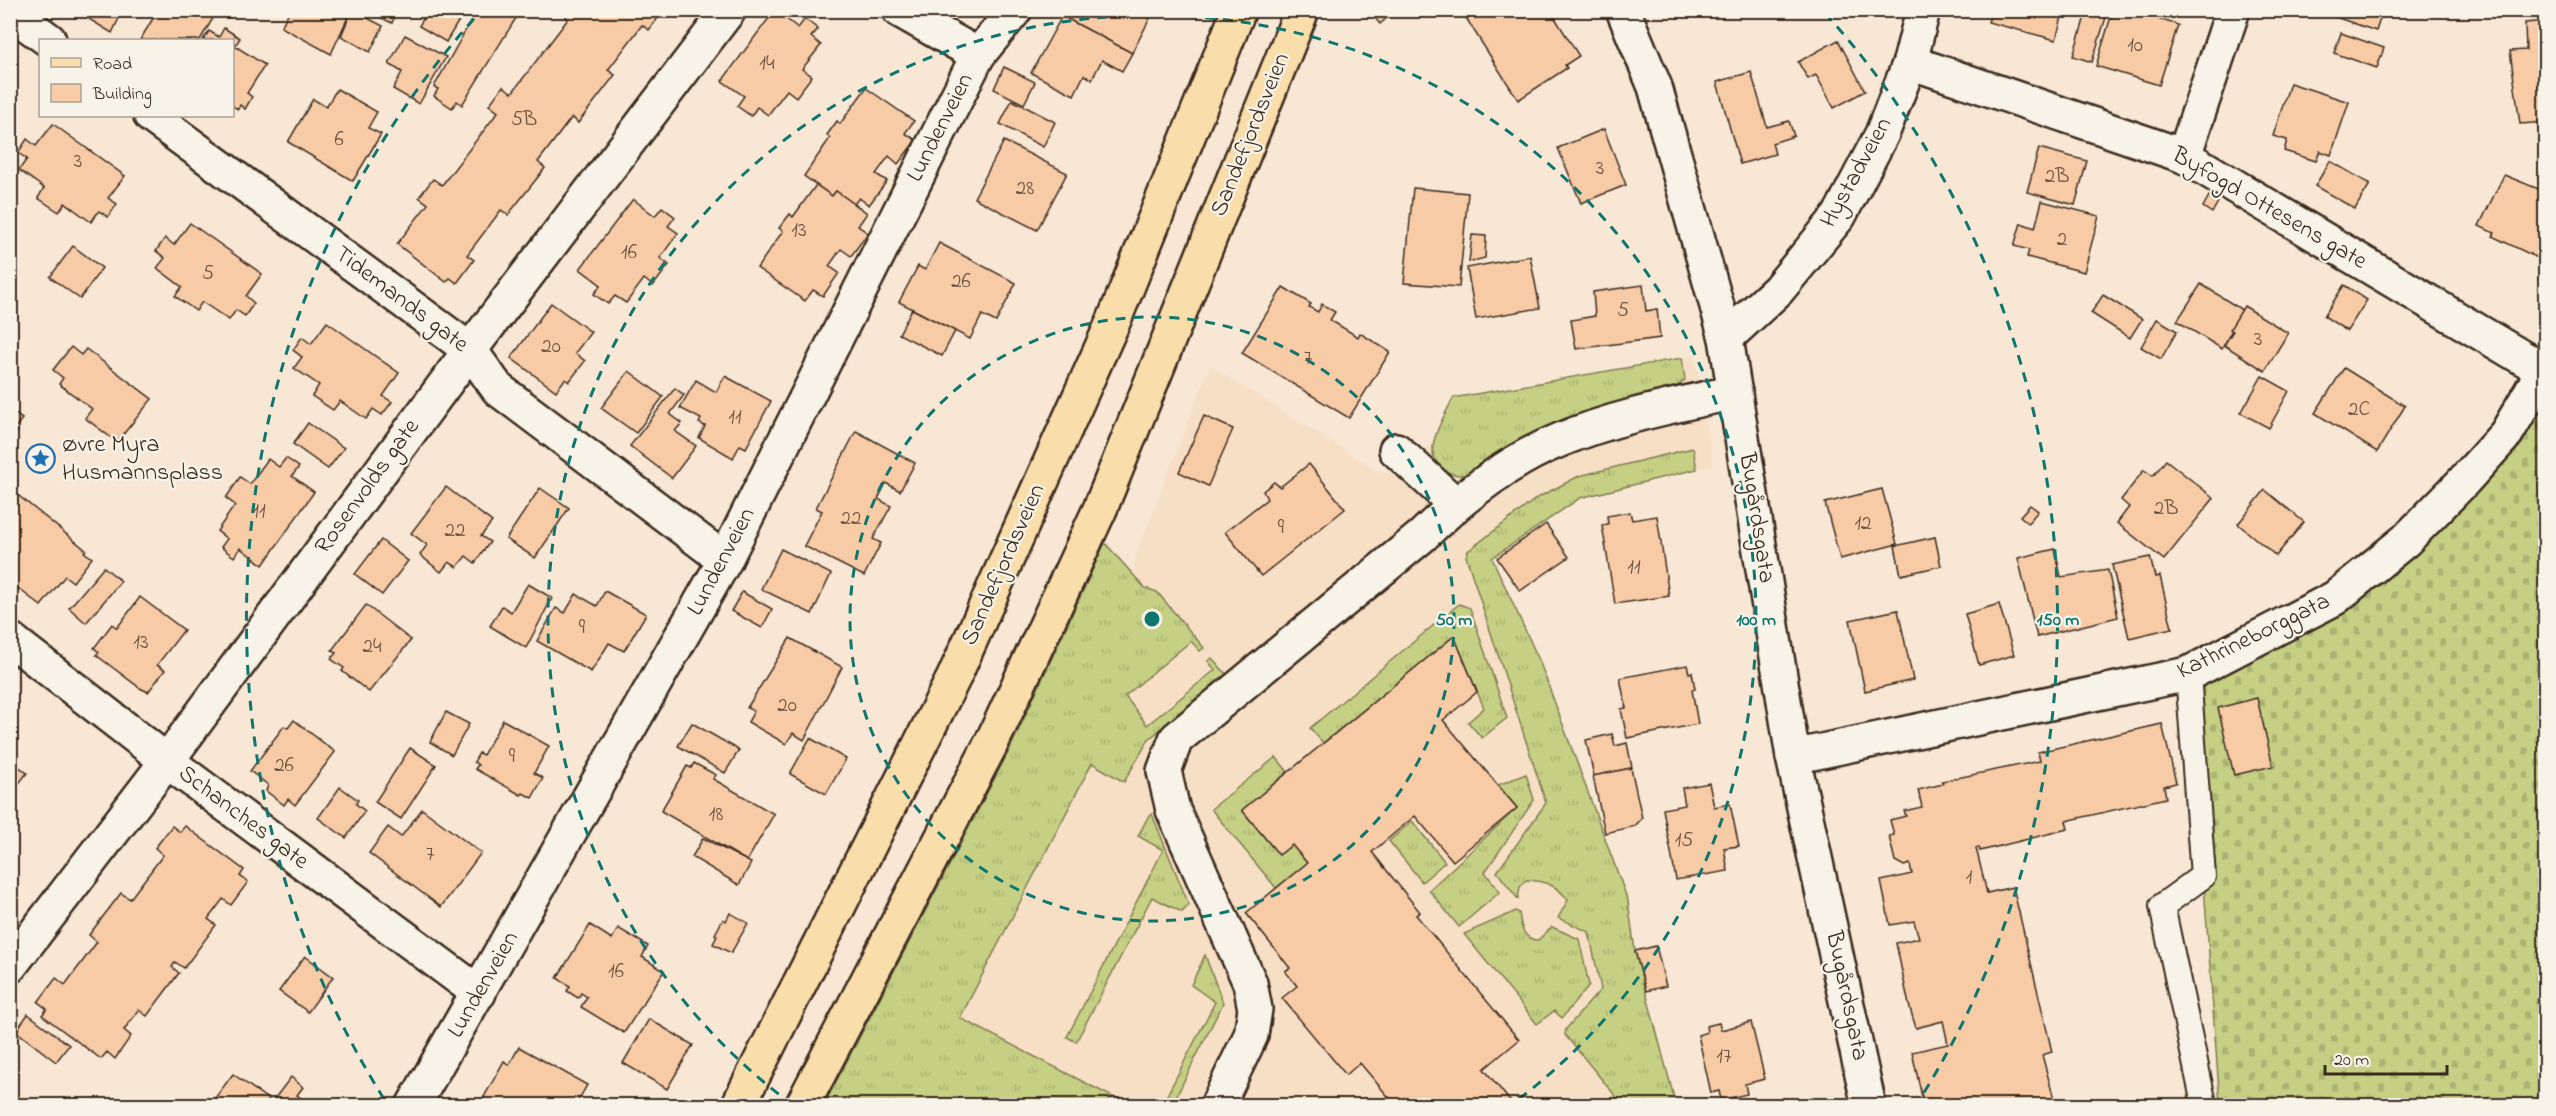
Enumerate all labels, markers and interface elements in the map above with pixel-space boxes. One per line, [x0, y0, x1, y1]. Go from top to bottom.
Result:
house number: 10 [2127, 31, 2143, 61]
legend [39, 39, 234, 117]
street label: Sandefjordsveien [1202, 48, 1300, 222]
house number: 14 [759, 49, 775, 79]
text: Road [93, 52, 132, 78]
street label: Lundenveien [899, 67, 983, 189]
text: Building [92, 82, 152, 109]
house number: 5B [511, 105, 537, 135]
street label: Hystadveien [1812, 111, 1903, 235]
house number: 6 [334, 125, 344, 155]
street label: Byfogd Ottesens gate [2164, 138, 2373, 280]
house number: 3 [74, 147, 82, 177]
house number: 3 [1596, 154, 1604, 184]
house number: 2B [2045, 162, 2069, 192]
house number: 28 [1016, 174, 1034, 204]
house number: 13 [791, 216, 807, 246]
house number: 2 [2057, 225, 2067, 255]
street label: Tidemands gate [327, 238, 476, 362]
house number: 16 [621, 238, 637, 268]
house number: 5 [202, 259, 214, 289]
house number: 26 [951, 267, 971, 297]
house number: 5 [1617, 296, 1629, 326]
house number: 3 [2254, 325, 2262, 355]
house number: 20 [541, 332, 561, 362]
house number: 7 [1304, 344, 1313, 374]
house number: 2C [2348, 395, 2370, 425]
house number: 11 [728, 403, 742, 433]
street label: Rosenvolds gate [307, 412, 429, 562]
place label: Øvre Myra Husmannsplass [62, 428, 223, 491]
place icon: Øvre Myra Husmannsplass [25, 443, 57, 475]
street label: Bugårdsgata [1728, 449, 1784, 586]
street label: Sandefjordsveien [953, 479, 1055, 651]
house number: 2B [2154, 494, 2178, 524]
house number: 11 [252, 497, 266, 527]
street label: Lundenveien [679, 502, 765, 622]
house number: 22 [841, 504, 861, 534]
house number: 12 [1854, 509, 1872, 539]
house number: 9 [1278, 513, 1285, 543]
house number: 22 [445, 516, 465, 546]
house number: 11 [1627, 553, 1641, 583]
street label: Kathrineborggata [2171, 585, 2337, 689]
text: 50 m [1436, 608, 1472, 634]
text: 100 m [1736, 608, 1776, 634]
text: 150 m [2037, 608, 2079, 634]
centre of rings [1142, 609, 1162, 629]
house number: 9 [579, 613, 586, 643]
house number: 13 [133, 628, 149, 658]
house number: 24 [362, 632, 382, 662]
house number: 20 [777, 691, 797, 721]
house number: 9 [509, 742, 516, 772]
house number: 26 [274, 751, 294, 781]
street label: Schanches gate [170, 757, 316, 879]
house number: 18 [709, 800, 723, 830]
house number: 15 [1675, 826, 1693, 856]
house number: 7 [426, 840, 435, 870]
house number: 1 [1966, 863, 1973, 893]
street label: Lundenveien [439, 925, 529, 1045]
street label: Bugårdsgata [1815, 927, 1877, 1064]
house number: 16 [608, 957, 624, 987]
scale bar [2325, 1038, 2446, 1076]
house number: 17 [1716, 1042, 1732, 1072]
text: 20 m [2334, 1048, 2369, 1074]

